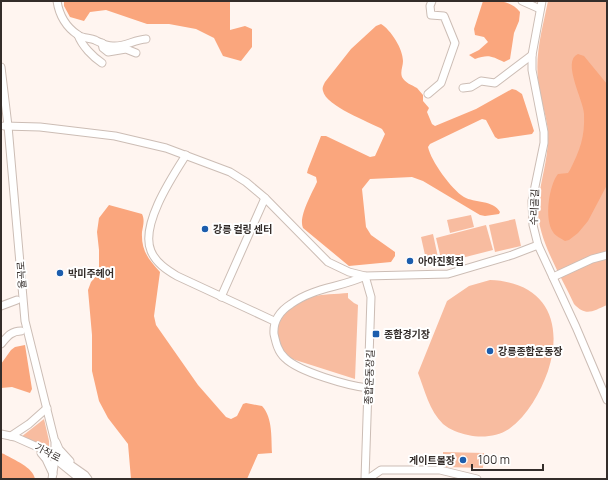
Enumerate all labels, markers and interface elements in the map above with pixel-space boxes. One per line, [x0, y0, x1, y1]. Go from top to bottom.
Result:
street label: 수리골길 [526, 188, 542, 226]
place label: 강릉 컬링 센터 [213, 222, 272, 236]
marker: 강릉 컬링 센터 [200, 224, 210, 234]
place label: 아야진횟집 [418, 254, 464, 268]
marker: 아야진횟집 [405, 256, 415, 266]
street label: 율곡로 [13, 261, 29, 289]
place label: 박미주헤어 [68, 266, 114, 280]
marker: 박미주헤어 [55, 268, 65, 278]
place label: 종합경기장 [384, 327, 430, 341]
marker: 종합경기장 [371, 329, 381, 339]
place label: 강릉종합운동장 [498, 344, 562, 358]
marker: 강릉종합운동장 [485, 346, 495, 356]
street label: 종합운동장길 [361, 349, 377, 405]
street label: 가작로 [33, 439, 63, 465]
scale bar [472, 446, 543, 472]
text: 100 m [478, 451, 510, 468]
place label: 게이트볼장 [409, 453, 455, 467]
marker: 게이트볼장 [458, 455, 468, 465]

